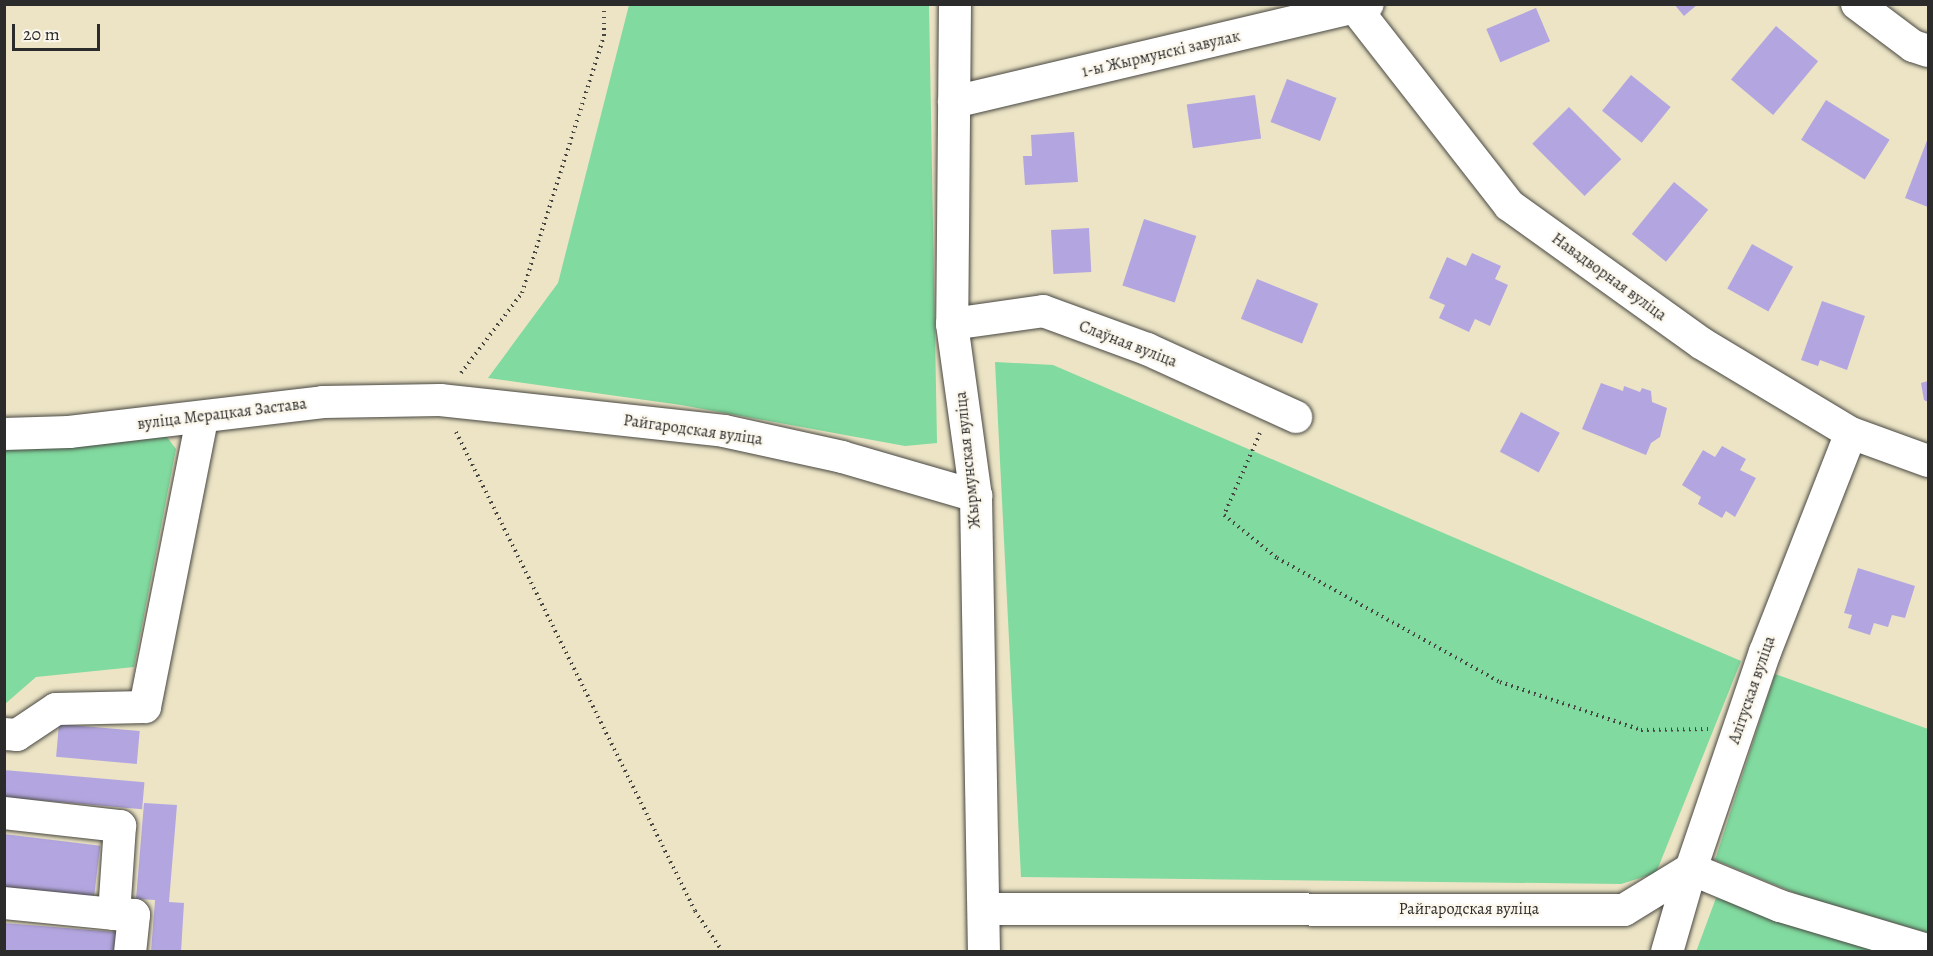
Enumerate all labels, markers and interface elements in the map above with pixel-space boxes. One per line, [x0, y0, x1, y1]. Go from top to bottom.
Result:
scale bar [15, 12, 104, 50]
text: 20 m [23, 22, 60, 46]
street label: 1-ы Жырмунскі завулак [1080, 26, 1242, 82]
street label: Навадворная вуліца [1548, 229, 1670, 325]
street label: Слаўная вуліца [1076, 316, 1180, 372]
street label: Жырмунская вуліца [951, 391, 985, 529]
street label: вуліца Мерацкая Застава [136, 394, 308, 434]
street label: Райгародская вуліца [622, 411, 764, 449]
street label: Алітуская вуліца [1725, 634, 1779, 746]
street label: Райгародская вуліца [1399, 899, 1539, 919]

